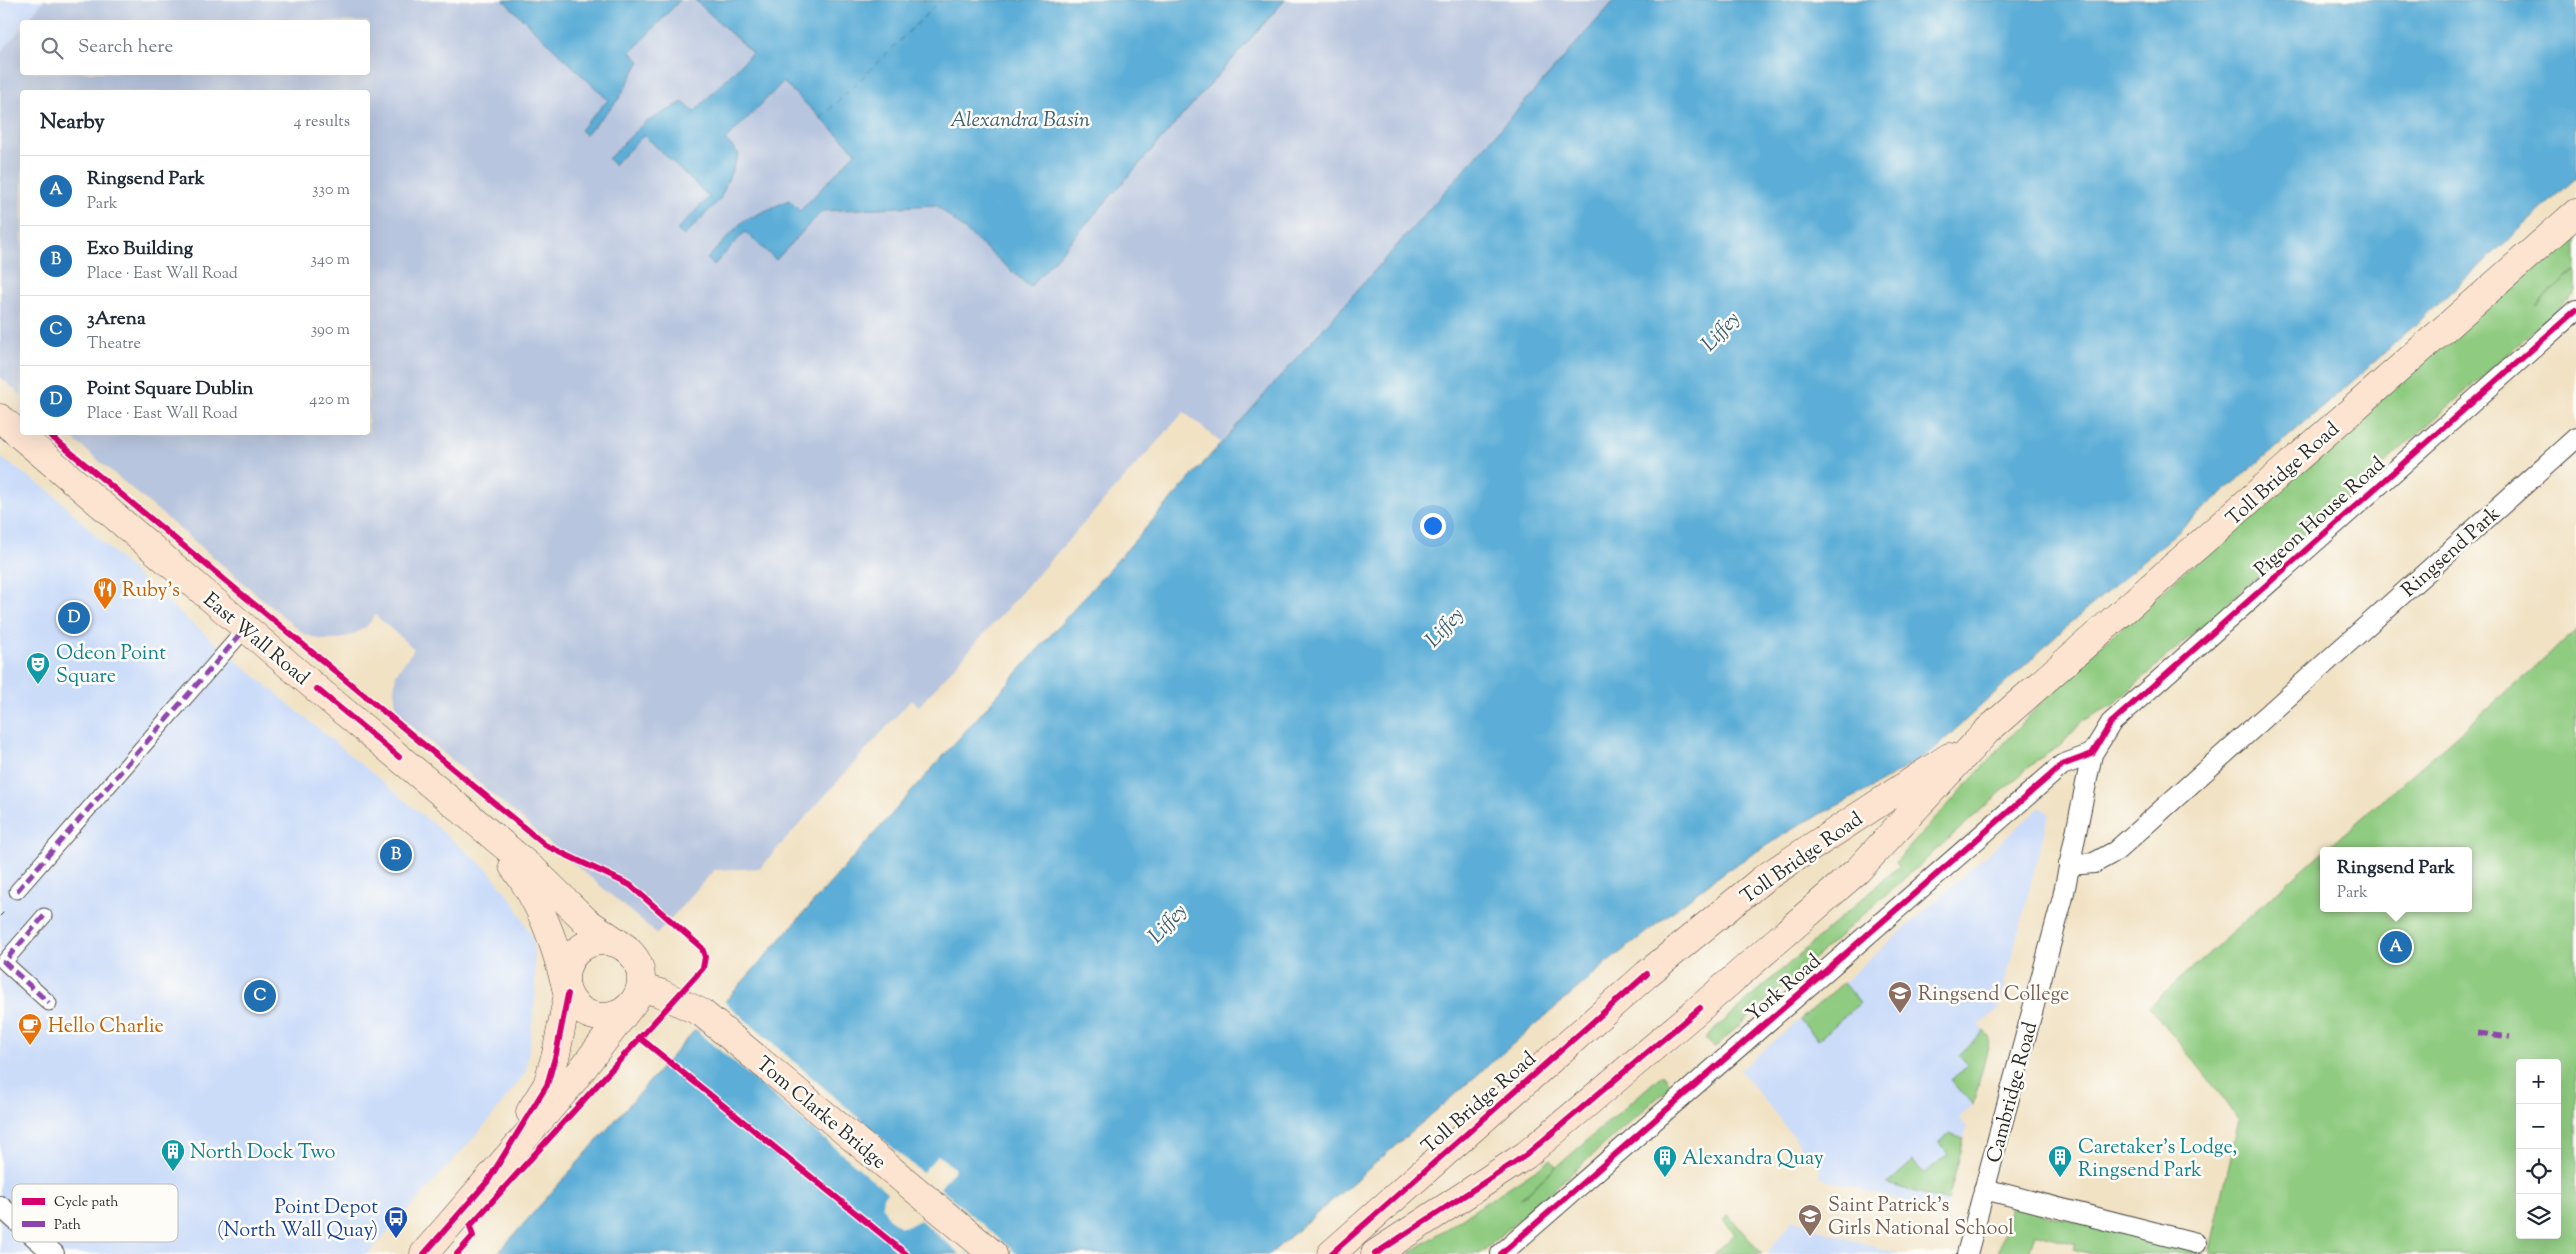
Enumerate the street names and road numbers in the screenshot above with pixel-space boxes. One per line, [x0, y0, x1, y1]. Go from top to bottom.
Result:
street label: Toll Bridge Road [2221, 416, 2347, 534]
street label: Pigeon House Road [2249, 451, 2393, 585]
street label: Ringsend Park [2396, 501, 2508, 605]
street label: East Wall Road [196, 587, 315, 693]
street label: Toll Bridge Road [1735, 806, 1870, 912]
street label: York Road [1741, 948, 1828, 1030]
street label: Cambridge Road [1981, 1019, 2046, 1166]
street label: Toll Bridge Road [1416, 1046, 1543, 1162]
street label: Tom Clarke Bridge [749, 1051, 892, 1177]

